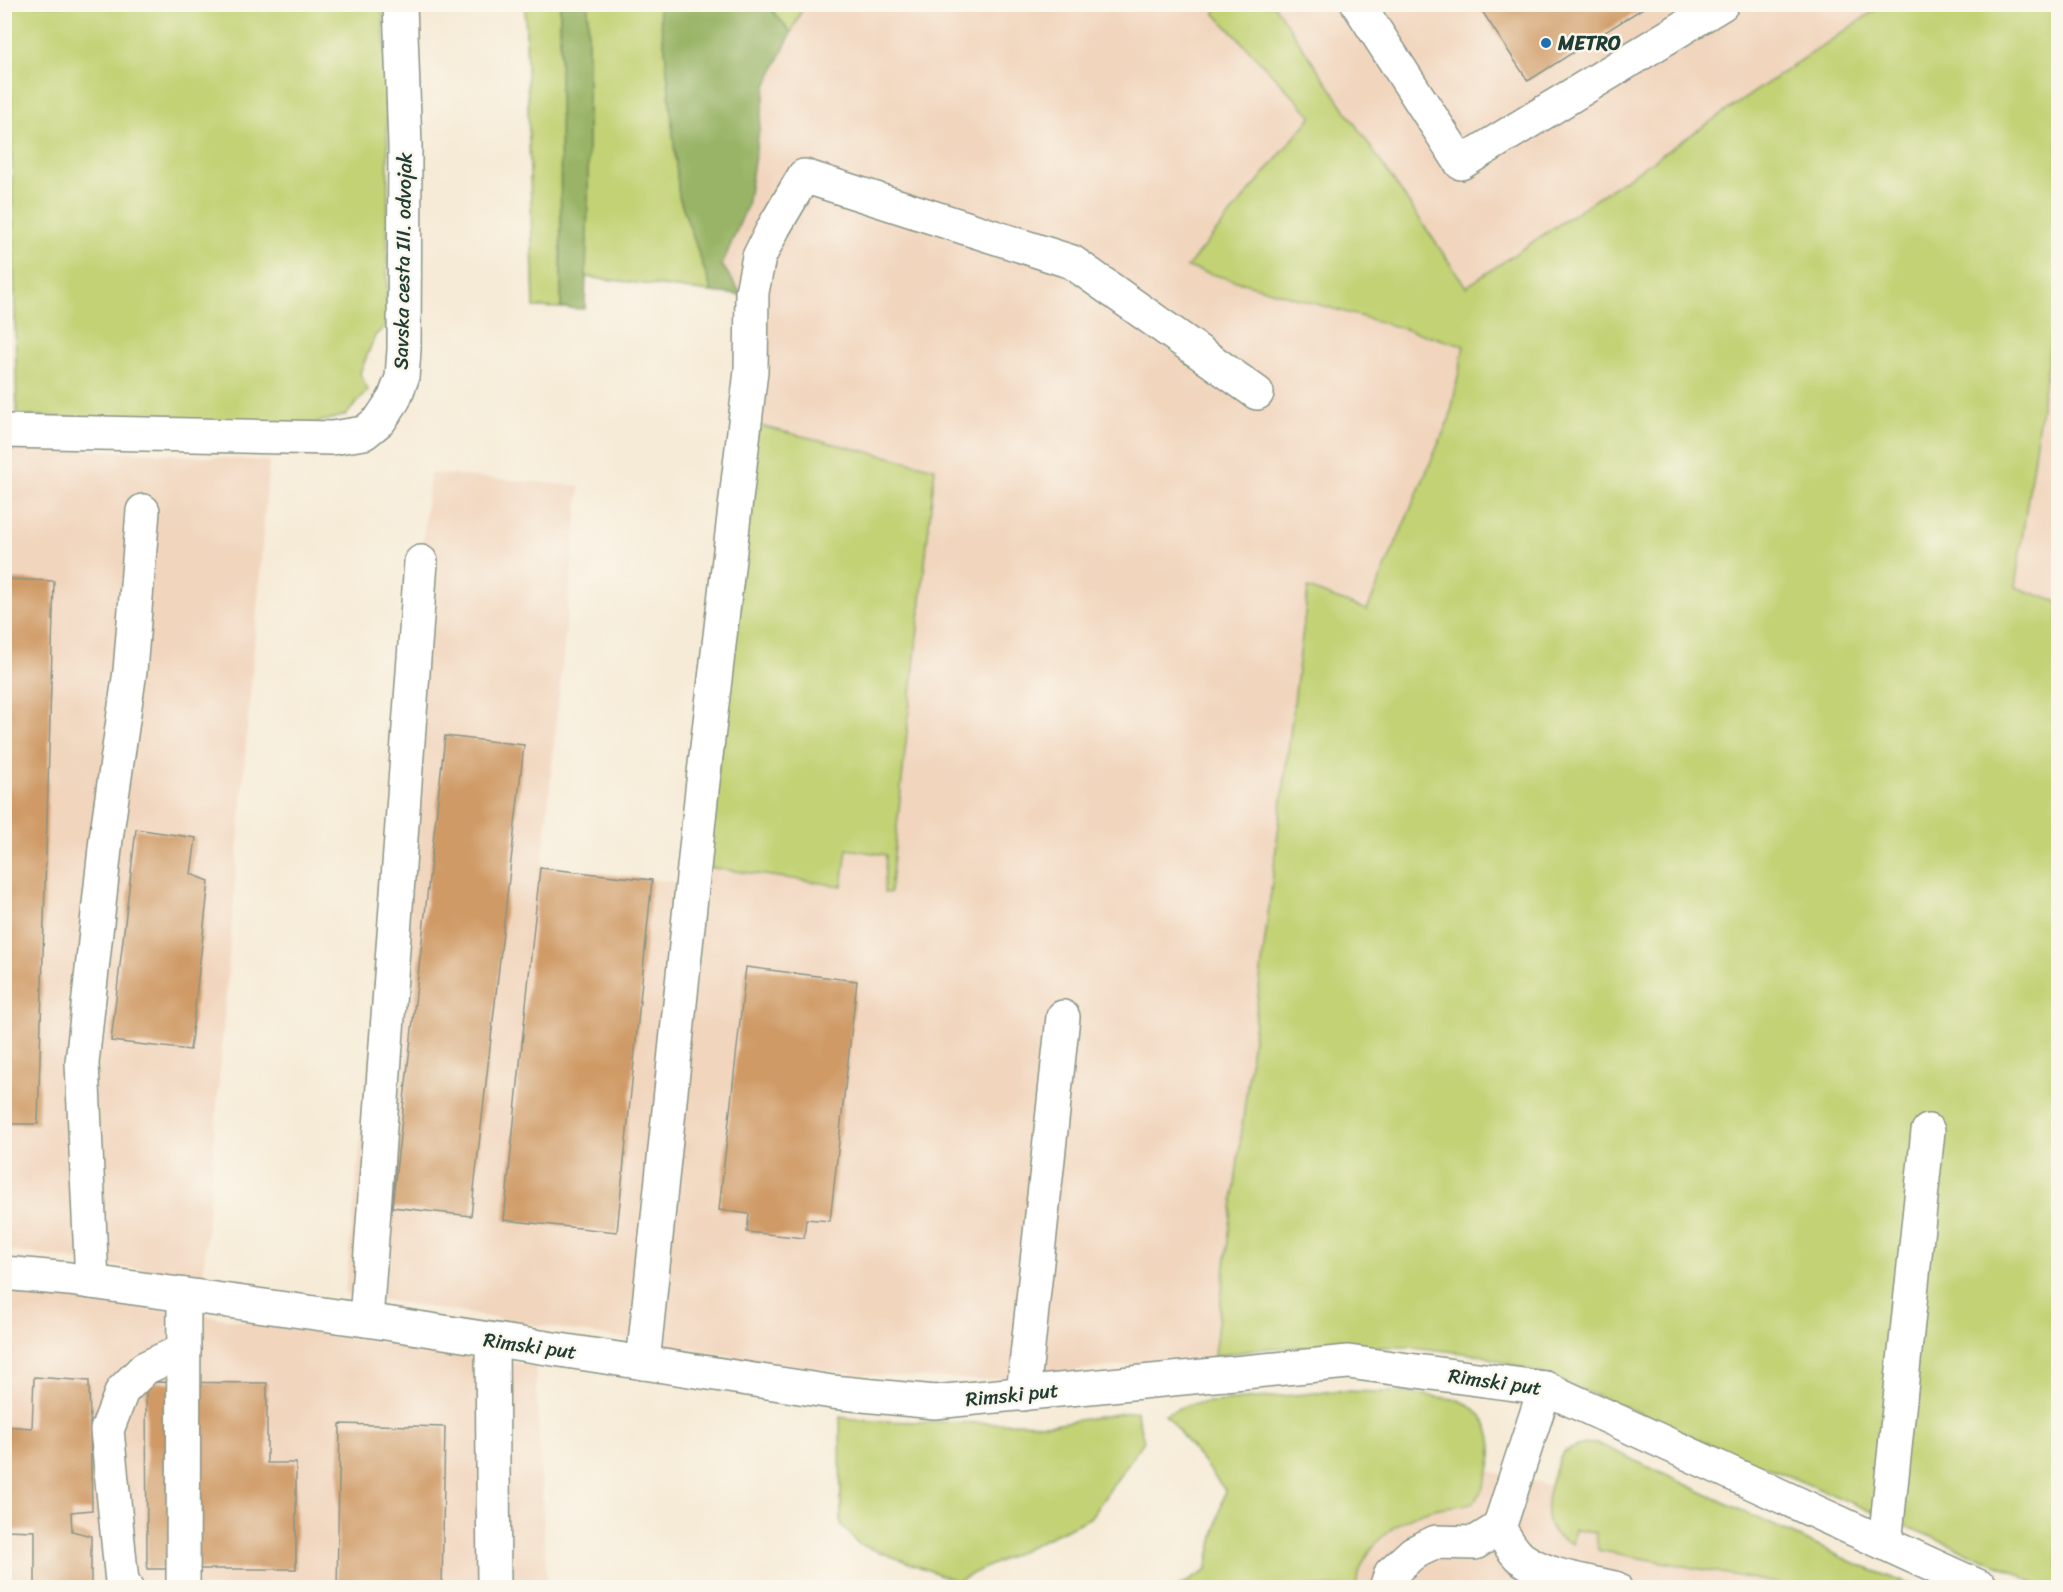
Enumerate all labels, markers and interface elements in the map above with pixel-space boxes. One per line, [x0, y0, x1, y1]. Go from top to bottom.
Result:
place label: METRO [1557, 26, 1621, 61]
marker: METRO [1539, 36, 1553, 50]
street label: Savska cesta III. odvojak [384, 152, 422, 370]
street label: Rimski put [481, 1322, 579, 1370]
street label: Rimski put [1446, 1358, 1544, 1406]
street label: Rimski put [964, 1373, 1061, 1417]

